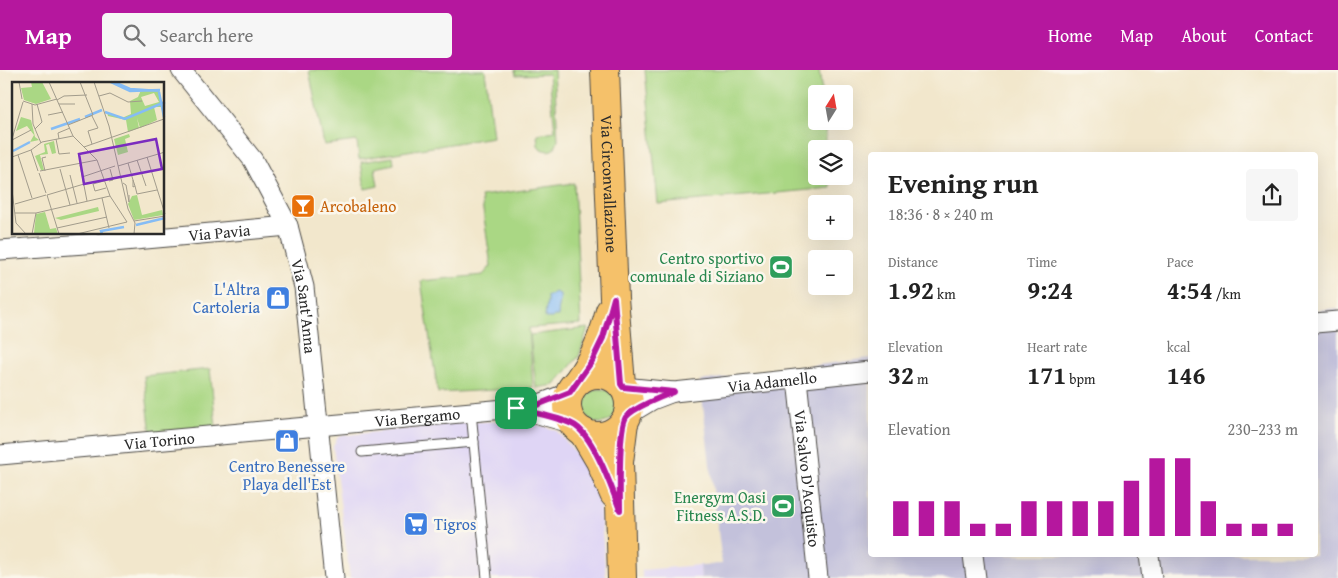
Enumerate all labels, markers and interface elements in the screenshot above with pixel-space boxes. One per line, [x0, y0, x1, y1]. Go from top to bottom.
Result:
search box [102, 13, 452, 58]
text: Map [25, 18, 72, 53]
icon: search [120, 21, 148, 49]
text: Search here [160, 21, 253, 49]
text: Home [1048, 22, 1092, 49]
text: Map [1120, 22, 1153, 49]
text: About [1181, 22, 1227, 49]
text: Contact [1255, 22, 1313, 49]
inset map [12, 82, 165, 235]
north arrow [808, 85, 852, 130]
map controls [808, 85, 853, 295]
street label: Via Circonvallazione [595, 115, 624, 253]
button: layers [808, 140, 853, 185]
text: Evening run [888, 162, 1039, 203]
button: share [1246, 169, 1298, 221]
bar icon: Arcobaleno [290, 193, 316, 219]
place label: Arcobaleno [320, 194, 396, 218]
button: + [808, 195, 853, 240]
text: 18:36 · 8 × 240 m [888, 202, 993, 226]
street label: Via Pavia [187, 217, 252, 247]
place label: Centro sportivo comunale di Siziano [630, 246, 764, 288]
button: − [808, 250, 853, 295]
text: Distance [888, 252, 938, 272]
text: Time [1027, 252, 1057, 272]
text: Pace [1167, 252, 1194, 272]
sports icon: Centro sportivo comunale di Siziano [768, 254, 794, 280]
street label: Via Sant'Anna [285, 256, 323, 355]
text: 1.92 [888, 272, 934, 308]
text: 9:24 [1027, 272, 1073, 308]
text: 4:54 [1167, 272, 1213, 308]
place label: L'Altra Cartoleria [193, 277, 260, 319]
text: km [934, 284, 956, 304]
text: /km [1213, 284, 1241, 304]
shop icon: L'Altra Cartoleria [265, 285, 291, 311]
text: Elevation [888, 337, 943, 357]
text: Heart rate [1027, 337, 1087, 357]
text: kcal [1167, 337, 1191, 357]
text: 32 [888, 357, 914, 393]
text: 171 [1027, 357, 1066, 393]
text: 146 [1167, 357, 1206, 393]
street label: Via Adamello [726, 365, 818, 398]
text: m [914, 369, 928, 389]
text: bpm [1066, 369, 1096, 389]
pin [495, 387, 537, 429]
icon: arrive [502, 394, 530, 422]
street label: Via Bergamo [373, 401, 461, 433]
street label: Via Salvo D'Acquisto [788, 409, 827, 548]
text: Elevation [888, 417, 951, 441]
text: 230–233 m [1228, 417, 1298, 441]
street label: Via Torino [123, 425, 196, 456]
shop icon: Centro Benessere Playa dell'Est [274, 428, 300, 454]
place label: Centro Benessere Playa dell'Est [229, 454, 345, 496]
place label: Energym Oasi Fitness A.S.D. [674, 485, 767, 527]
sports icon: Energym Oasi Fitness A.S.D. [770, 493, 796, 519]
supermarket icon: Tigros [403, 511, 429, 537]
place label: Tigros [434, 512, 476, 536]

